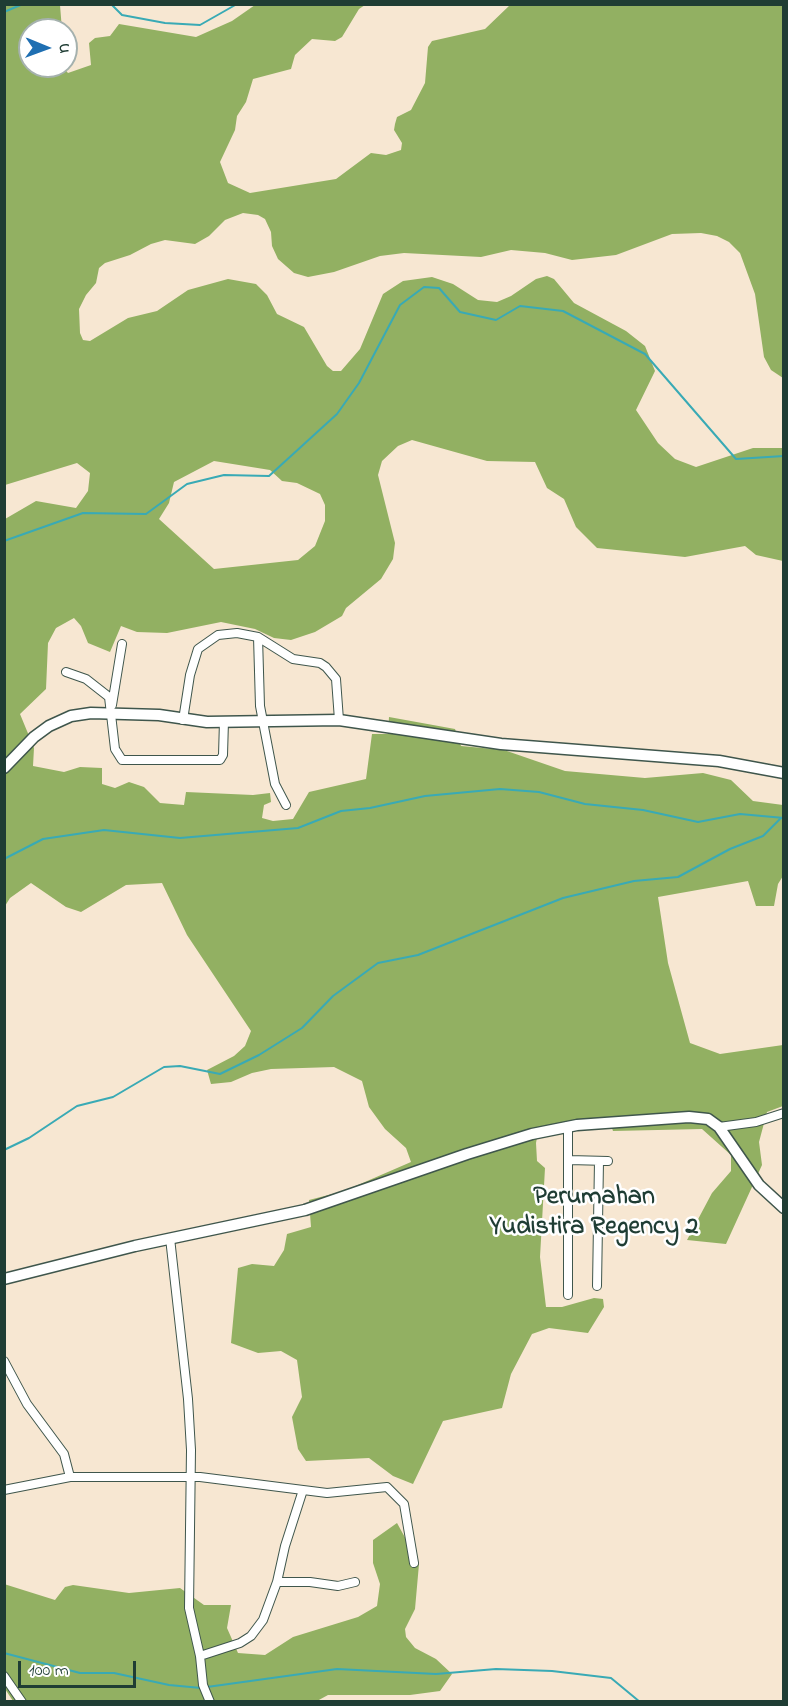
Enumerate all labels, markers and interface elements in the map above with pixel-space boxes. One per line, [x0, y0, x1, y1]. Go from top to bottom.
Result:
north arrow [18, 18, 78, 78]
text: U [52, 43, 76, 54]
district label: Perumahan Yudistira Regency 2 [490, 1183, 698, 1244]
scale bar [21, 1649, 140, 1687]
text: 100 m [29, 1658, 69, 1684]

